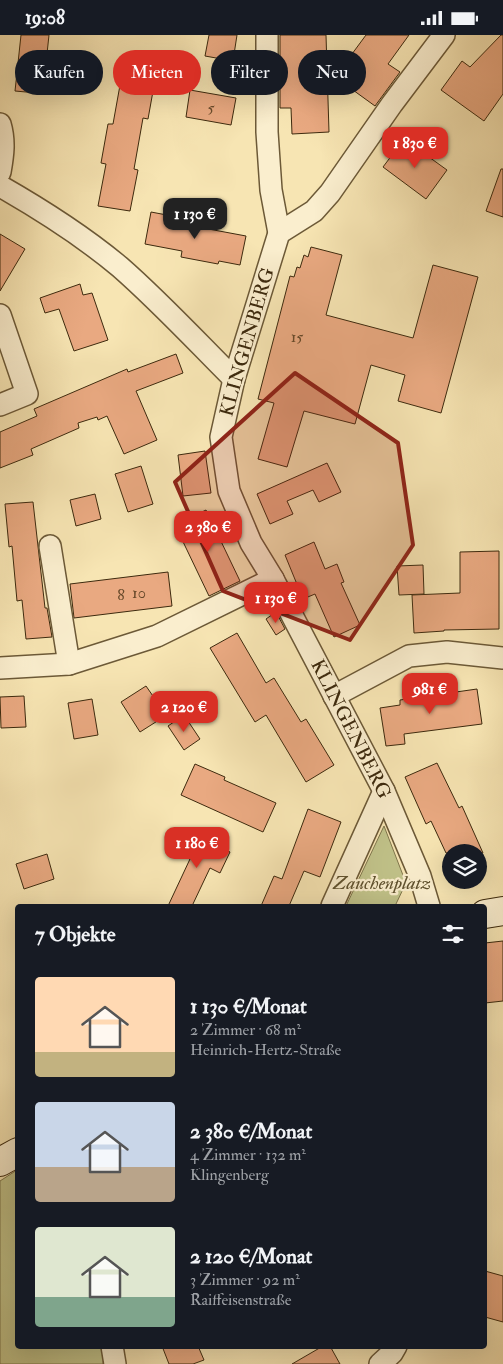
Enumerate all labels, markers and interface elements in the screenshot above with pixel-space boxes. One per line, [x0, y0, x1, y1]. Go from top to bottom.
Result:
text: 19:08 [25, 6, 65, 30]
chip: Kaufen [15, 50, 103, 95]
chip: Mieten [113, 50, 201, 95]
chip: Filter [211, 50, 288, 95]
chip: Neu [298, 50, 366, 95]
house number: 5 [207, 98, 215, 118]
pin: 1 830 € [369, 127, 461, 169]
text: 1 830 € [393, 133, 437, 153]
pin: 1 130 € [149, 197, 241, 240]
text: 1 130 € [174, 204, 216, 224]
street label: KLINGENBERG [214, 265, 280, 419]
house number: 15 [291, 327, 303, 347]
pin: 2 380 € [162, 511, 254, 553]
text: 2 380 € [185, 517, 231, 537]
pin: 1 130 € [230, 581, 322, 624]
house number: 10 [132, 583, 146, 603]
house number: 8 [117, 585, 125, 605]
text: 1 130 € [255, 588, 297, 608]
street label: KLINGENBERG [305, 655, 397, 803]
pin: 981 € [395, 673, 465, 715]
text: 981 € [413, 679, 447, 699]
pin: 2 120 € [138, 691, 230, 733]
text: 2 120 € [161, 697, 207, 717]
pin: 1 180 € [151, 827, 243, 869]
text: 1 180 € [175, 833, 219, 853]
map controls [442, 844, 487, 889]
button: layers [442, 844, 487, 889]
park label: Zauchenplatz [332, 871, 431, 895]
icon: filters [439, 920, 467, 948]
text: 7 Objekte [35, 921, 116, 948]
text: 1 130 €/Monat [190, 993, 307, 1020]
icon: home [75, 997, 135, 1057]
text: 2 Zimmer · 68 m² [190, 1020, 301, 1040]
text: Heinrich-Hertz-Straße [190, 1040, 341, 1060]
text: 2 380 €/Monat [190, 1118, 312, 1145]
icon: home [75, 1122, 135, 1182]
text: 4 Zimmer · 132 m² [190, 1145, 306, 1165]
text: Klingenberg [190, 1165, 269, 1185]
text: 2 120 €/Monat [190, 1243, 312, 1270]
icon: home [75, 1247, 135, 1307]
text: 3 Zimmer · 92 m² [190, 1270, 300, 1290]
text: Raiffeisenstraße [190, 1290, 291, 1310]

